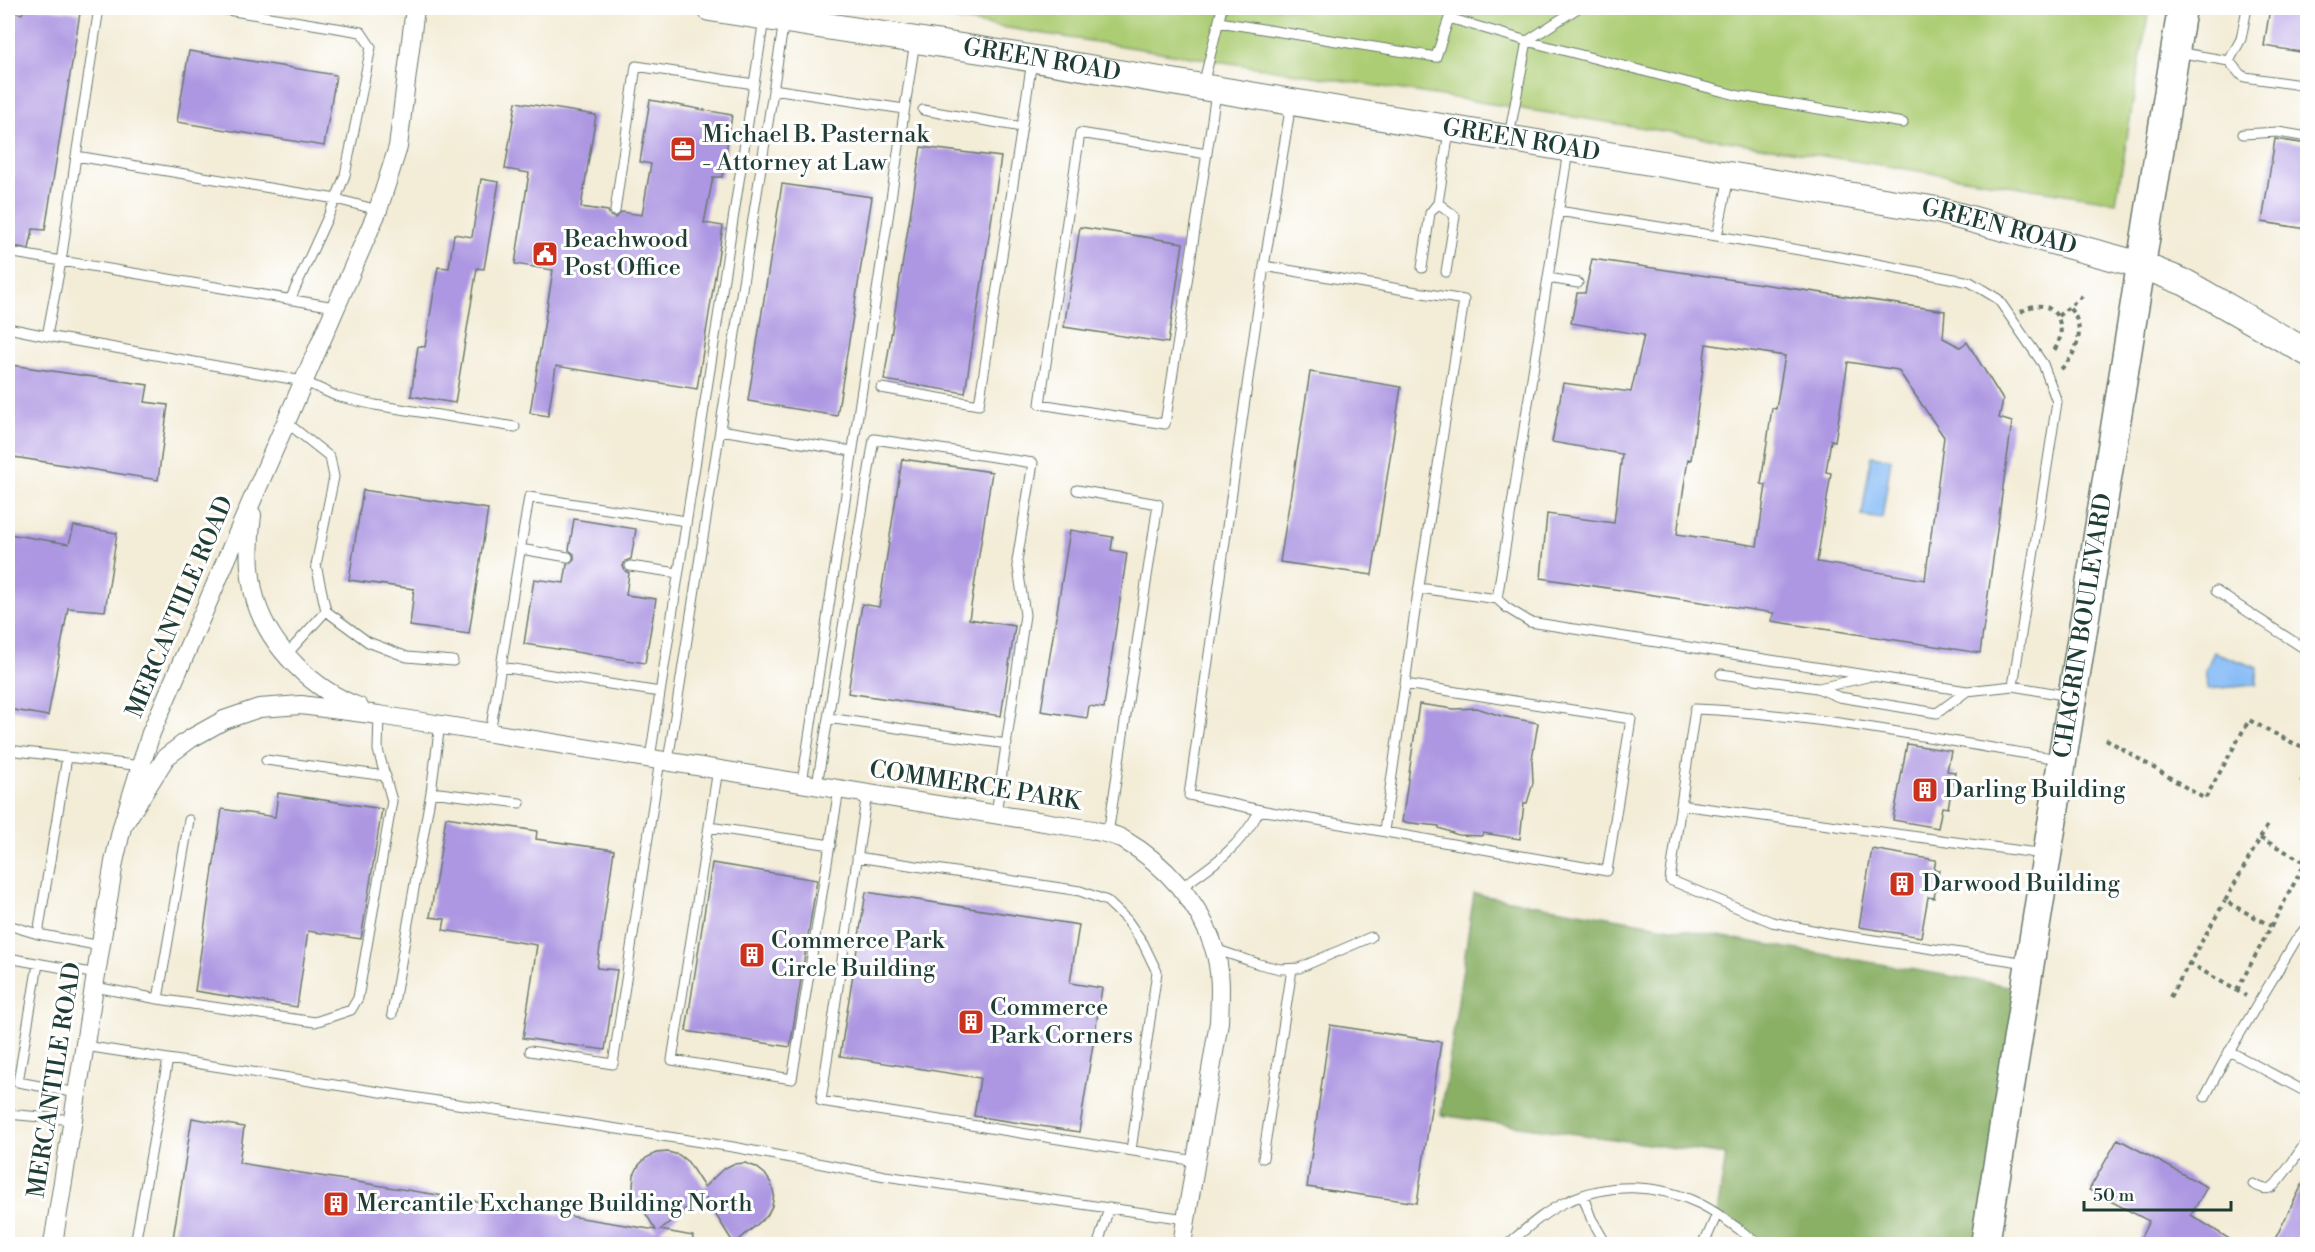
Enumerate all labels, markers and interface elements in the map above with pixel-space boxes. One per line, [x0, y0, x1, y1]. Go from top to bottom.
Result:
street label: GREEN ROAD [961, 32, 1123, 88]
street label: GREEN ROAD [1440, 112, 1602, 168]
place label: Michael B. Pasternak - Attorney at Law [702, 120, 930, 178]
office icon: Michael B. Pasternak - Attorney at Law [668, 134, 698, 164]
street label: GREEN ROAD [1920, 193, 2080, 262]
place label: Beachwood Post Office [563, 225, 689, 283]
public building icon: Beachwood Post Office [530, 239, 560, 269]
street label: CHAGRIN BOULEVARD [2048, 491, 2119, 761]
street label: MERCANTILE ROAD [120, 492, 240, 722]
street label: COMMERCE PARK [867, 755, 1084, 818]
building icon: Darling Building [1910, 775, 1940, 805]
place label: Darling Building [1944, 775, 2126, 805]
building icon: Darwood Building [1887, 869, 1917, 899]
place label: Darwood Building [1922, 869, 2120, 899]
place label: Commerce Park Circle Building [771, 926, 946, 984]
building icon: Commerce Park Circle Building [737, 940, 767, 970]
street label: MERCANTILE ROAD [22, 960, 88, 1200]
place label: Commerce Park Corners [990, 993, 1133, 1051]
building icon: Commerce Park Corners [956, 1007, 986, 1037]
scale bar [2084, 1174, 2231, 1212]
text: 50 m [2093, 1184, 2135, 1207]
building icon: Mercantile Exchange Building North [321, 1189, 351, 1219]
place label: Mercantile Exchange Building North [356, 1189, 753, 1219]

